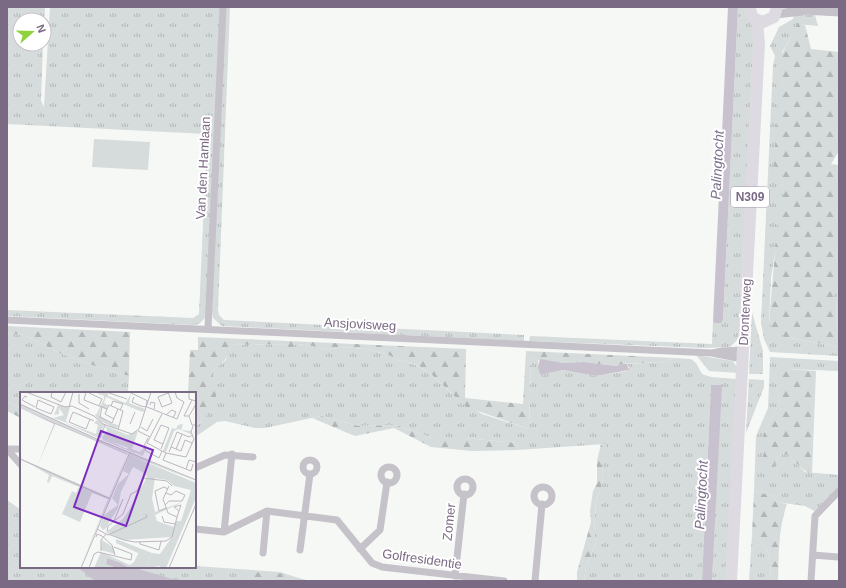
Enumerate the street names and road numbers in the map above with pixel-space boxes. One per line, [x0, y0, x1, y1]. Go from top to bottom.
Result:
street label: Van den Hamlaan [193, 116, 213, 220]
road number: N309 [731, 187, 769, 207]
street label: Dronterweg [736, 278, 754, 346]
street label: Ansjovisweg [324, 315, 396, 333]
street label: Zomer [440, 502, 458, 541]
street label: Golfresidentie [381, 546, 463, 572]

